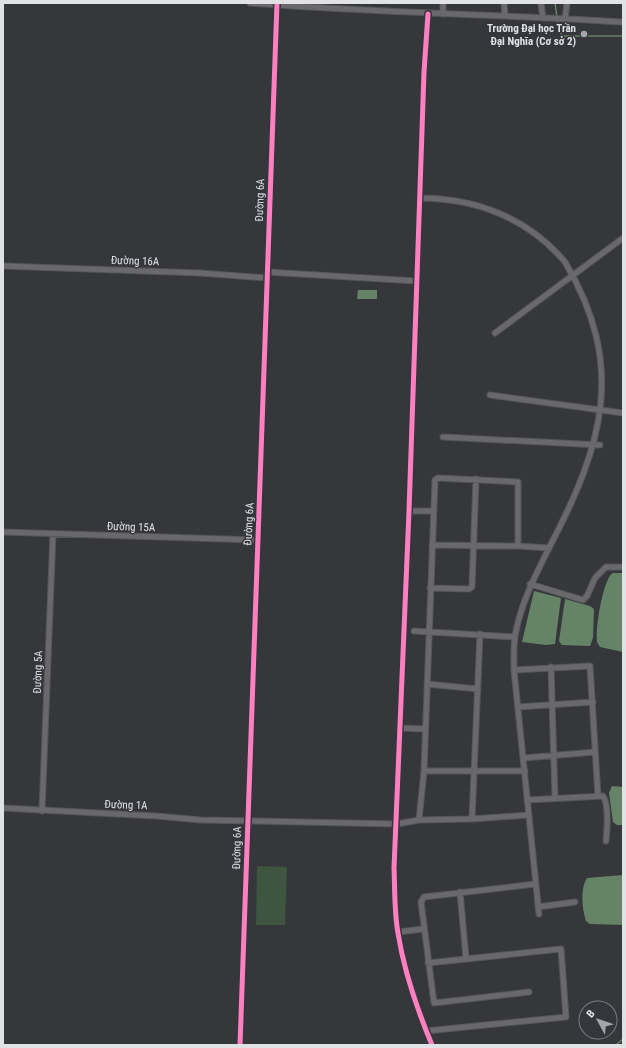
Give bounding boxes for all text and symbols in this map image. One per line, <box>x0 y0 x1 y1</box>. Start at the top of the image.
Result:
place label: Trường Đại học Trần Đại Nghĩa (Cơ sở 2) <box>487 22 576 48</box>
marker: Trường Đại học Trần Đại Nghĩa (Cơ sở 2) <box>579 29 589 39</box>
street label: Đường 6A <box>253 178 267 222</box>
street label: Đường 16A <box>111 254 160 268</box>
street label: Đường 6A <box>241 501 257 546</box>
street label: Đường 15A <box>107 520 156 534</box>
street label: Đường 5A <box>31 650 45 694</box>
street label: Đường 1A <box>104 798 148 812</box>
street label: Đường 6A <box>230 826 244 870</box>
north arrow <box>578 1000 618 1040</box>
text: B <box>584 1007 598 1020</box>

